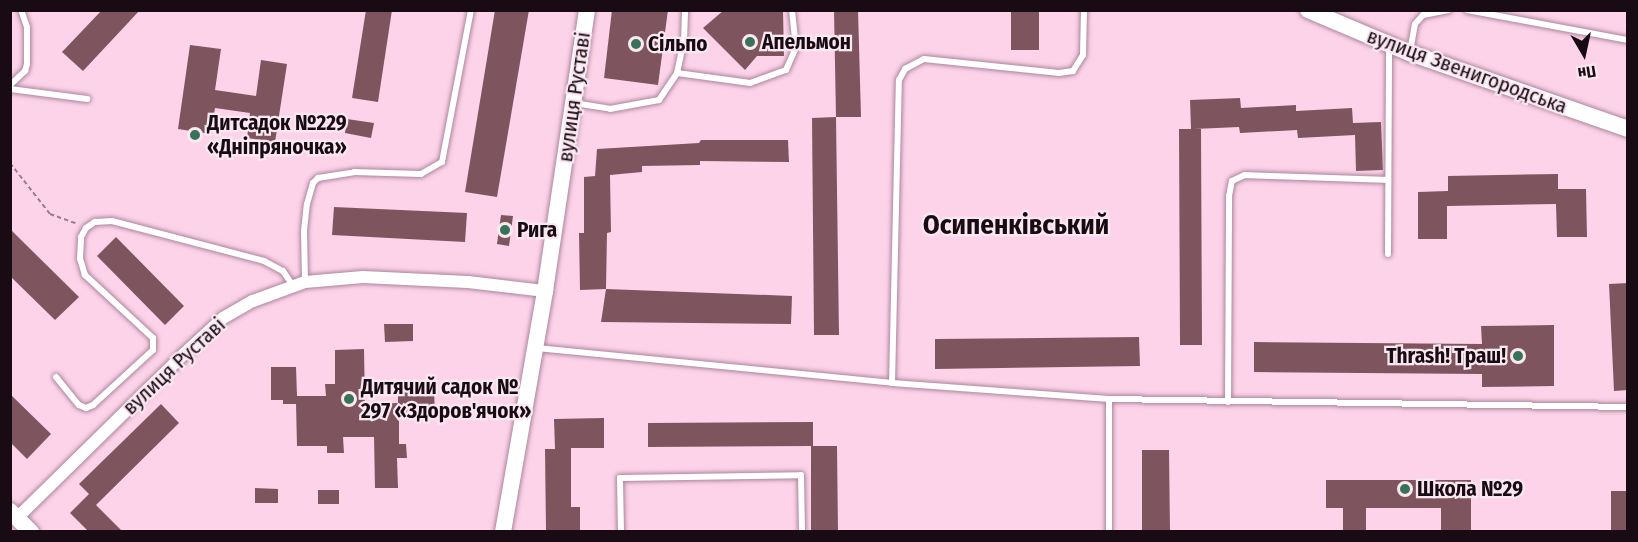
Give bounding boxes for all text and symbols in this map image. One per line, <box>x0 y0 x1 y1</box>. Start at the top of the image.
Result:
street label: вулиця Звенигородська <box>1364 23 1570 119</box>
north arrow <box>1554 24 1614 84</box>
place label: Апельмон <box>762 29 851 55</box>
street label: вулиця Руставі <box>552 30 596 164</box>
place label: Сільпо <box>648 31 708 57</box>
marker: Апельмон <box>743 35 757 49</box>
marker: Сільпо <box>629 37 643 51</box>
text: Пн <box>1576 61 1597 83</box>
place label: Дитсадок №229 «Дніпряночка» <box>207 110 347 160</box>
marker: Дитсадок №229 «Дніпряночка» <box>188 128 202 142</box>
district label: Осипенківський <box>923 210 1109 242</box>
place label: Рига <box>517 217 557 243</box>
marker: Рига <box>498 223 512 237</box>
street label: вулиця Руставі <box>117 312 231 420</box>
place label: Thrash! Траш! <box>1386 343 1506 369</box>
marker: Thrash! Траш! <box>1511 349 1525 363</box>
place label: Дитячий садок № 297 «Здоров'ячок» <box>361 374 531 424</box>
marker: Дитячий садок № 297 «Здоров'ячок» <box>342 392 356 406</box>
place label: Школа №29 <box>1417 476 1523 502</box>
marker: Школа №29 <box>1398 482 1412 496</box>

